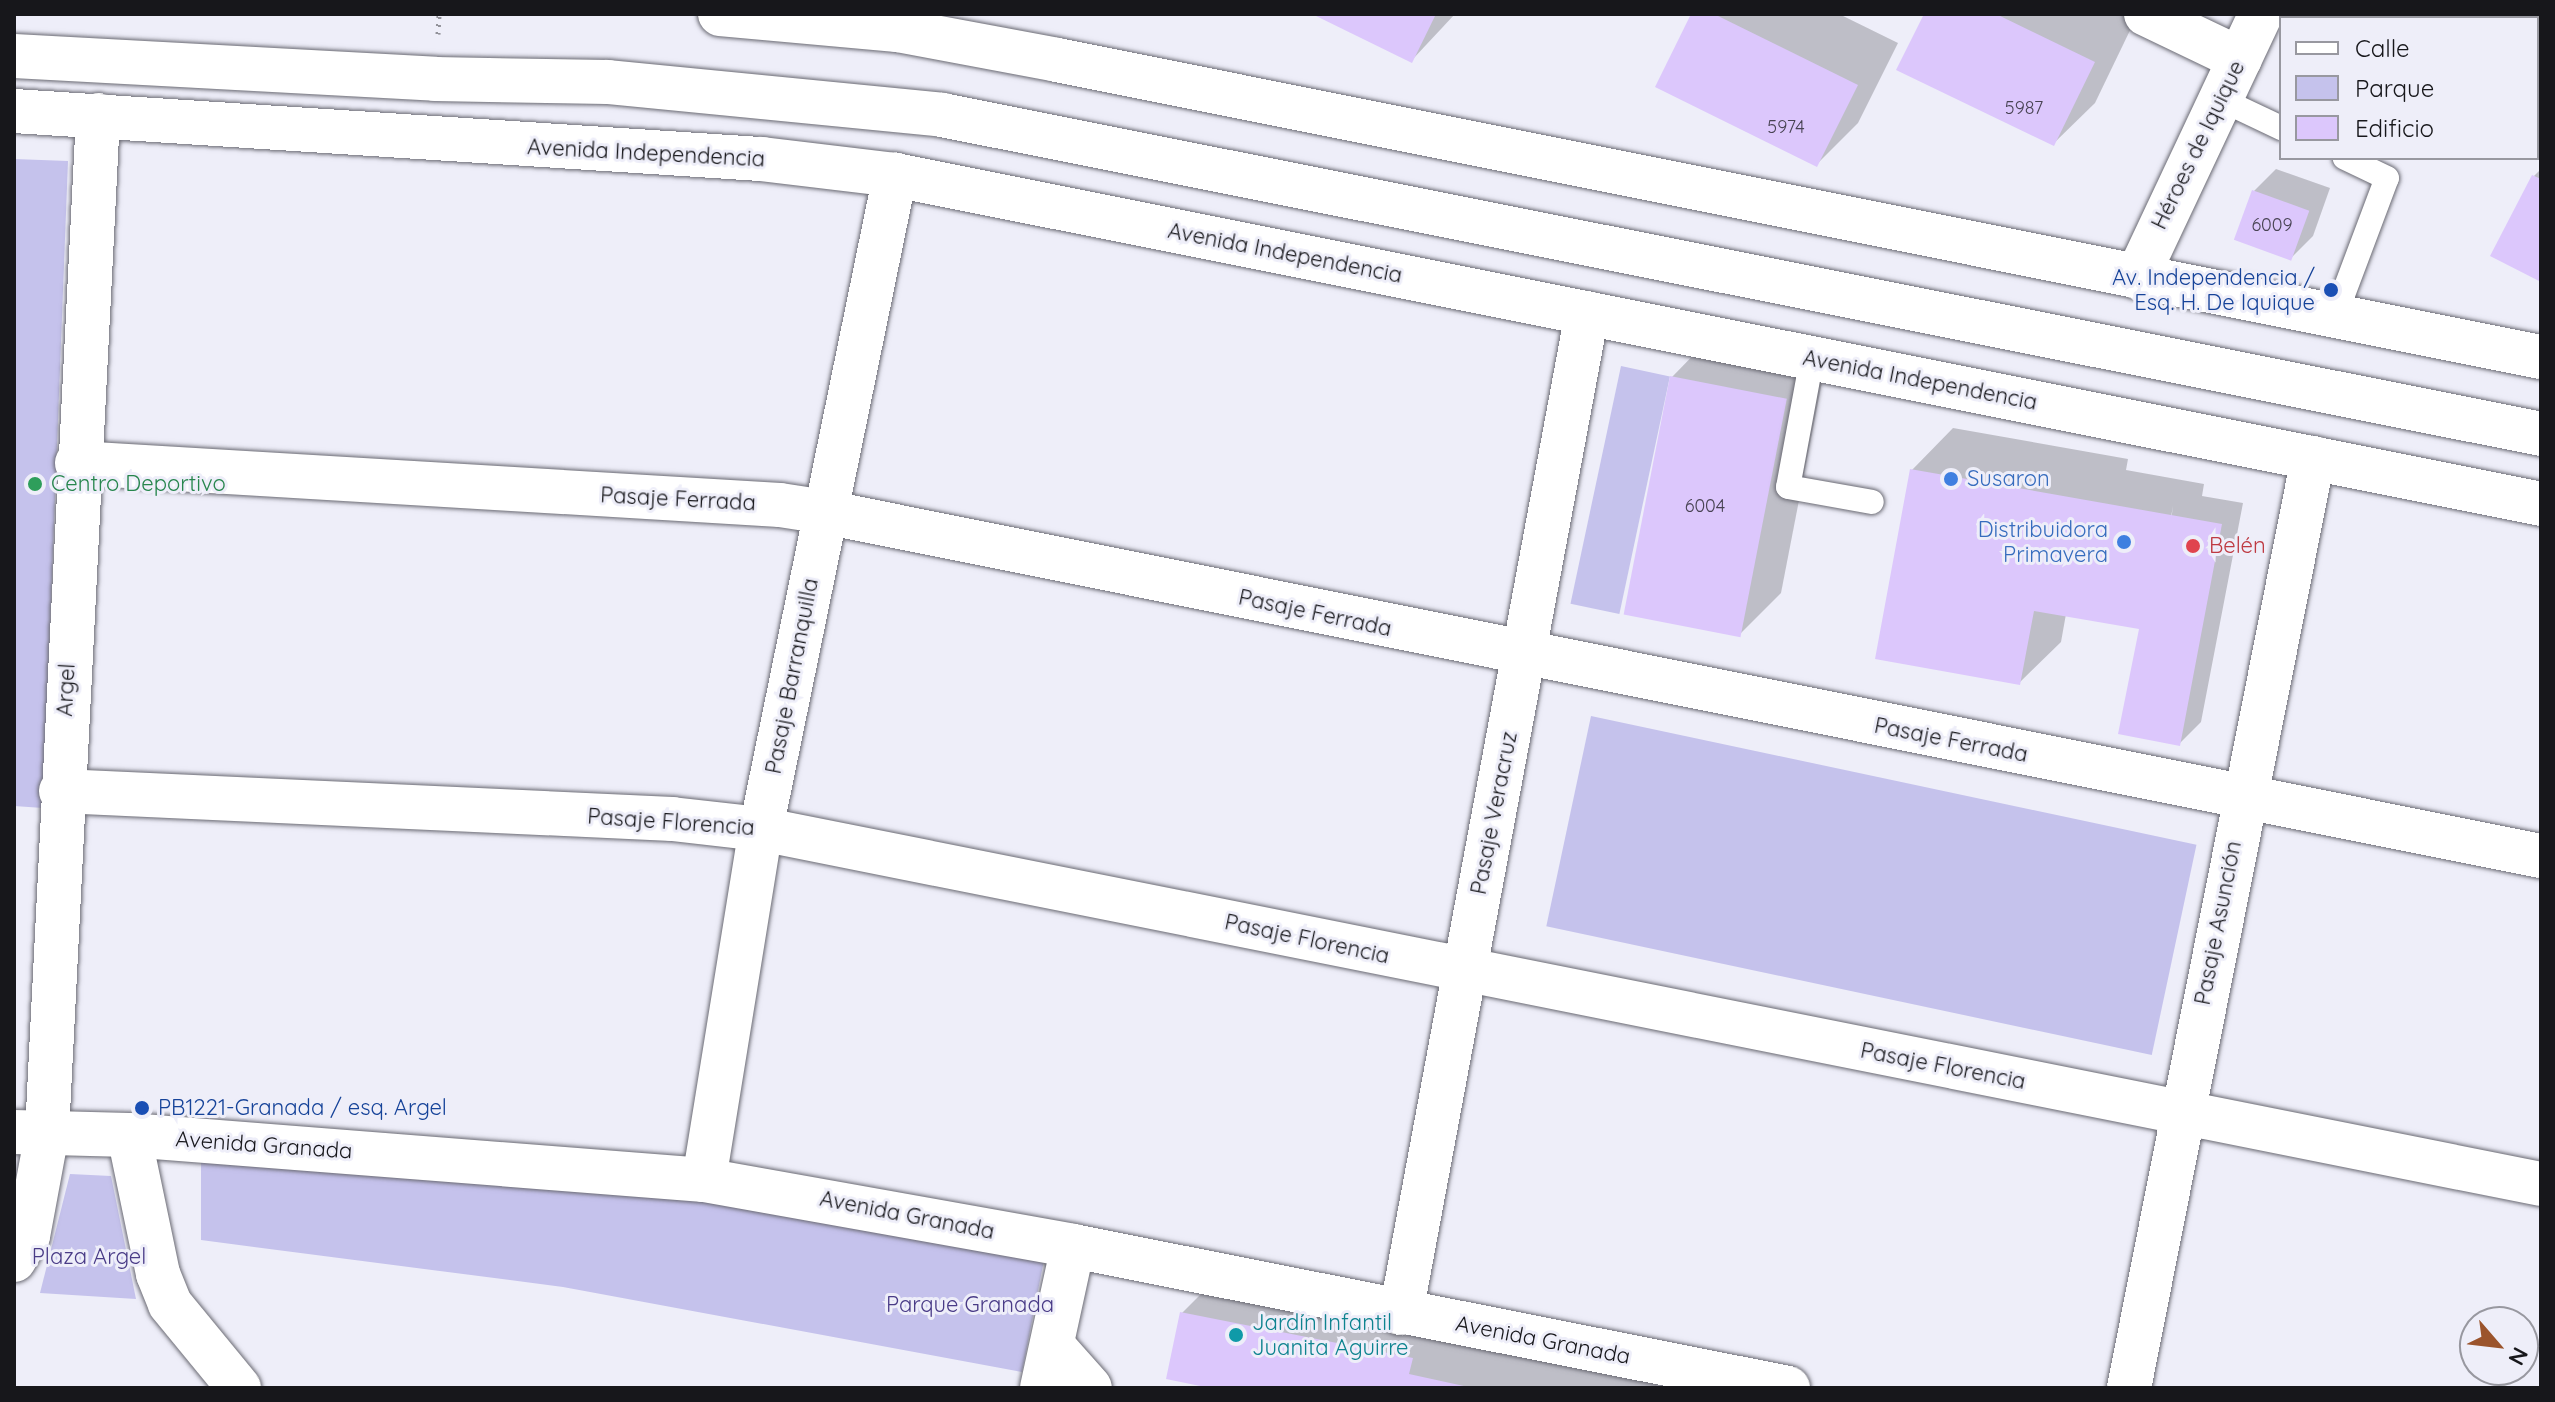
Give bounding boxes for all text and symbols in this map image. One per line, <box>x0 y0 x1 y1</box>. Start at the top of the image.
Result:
legend <box>2279 16 2539 160</box>
text: Calle <box>2355 33 2410 63</box>
street label: Héroes de Iquique <box>2146 56 2250 234</box>
text: Parque <box>2355 73 2434 103</box>
house number: 5987 <box>2005 97 2043 119</box>
text: Edificio <box>2355 113 2434 143</box>
house number: 5974 <box>1767 116 1805 138</box>
street label: Avenida Independencia <box>526 134 766 172</box>
house number: 6009 <box>2251 214 2293 236</box>
street label: Avenida Independencia <box>1166 217 1404 289</box>
place label: Av. Independencia / Esq. H. De Iquique <box>2112 264 2315 316</box>
marker: Av. Independencia / Esq. H. De Iquique <box>2322 281 2340 299</box>
street label: Avenida Independencia <box>1801 344 2039 416</box>
place label: Susaron <box>1967 466 2050 492</box>
marker: Susaron <box>1942 470 1960 488</box>
place label: Centro Deportivo <box>51 471 226 497</box>
marker: Centro Deportivo <box>26 475 44 493</box>
street label: Pasaje Ferrada <box>600 482 756 516</box>
house number: 6004 <box>1685 495 1725 517</box>
place label: Distribuidora Primavera <box>1978 516 2108 568</box>
marker: Distribuidora Primavera <box>2115 533 2133 551</box>
place label: Belén <box>2209 533 2266 559</box>
marker: Belén <box>2184 537 2202 555</box>
street label: Pasaje Barranquilla <box>760 576 824 776</box>
street label: Pasaje Ferrada <box>1236 584 1394 642</box>
street label: Argel <box>51 663 81 717</box>
street label: Pasaje Ferrada <box>1872 712 2030 768</box>
street label: Pasaje Veracruz <box>1465 729 1523 897</box>
street label: Pasaje Florencia <box>586 803 756 841</box>
street label: Pasaje Asunción <box>2189 839 2247 1007</box>
street label: Pasaje Florencia <box>1222 909 1392 969</box>
street label: Pasaje Florencia <box>1858 1037 2028 1095</box>
place label: PB1221-Granada / esq. Argel <box>158 1095 447 1121</box>
marker: PB1221-Granada / esq. Argel <box>133 1099 151 1117</box>
street label: Avenida Granada <box>175 1126 353 1164</box>
street label: Avenida Granada <box>818 1185 996 1245</box>
park label: Plaza Argel <box>32 1244 146 1270</box>
park label: Parque Granada <box>886 1292 1054 1318</box>
north arrow <box>2459 1306 2539 1386</box>
place label: Jardín Infantil Juanita Aguirre <box>1252 1309 1409 1360</box>
street label: Avenida Granada <box>1454 1310 1632 1370</box>
marker: Jardín Infantil Juanita Aguirre <box>1227 1326 1245 1344</box>
text: N <box>2502 1343 2535 1370</box>

